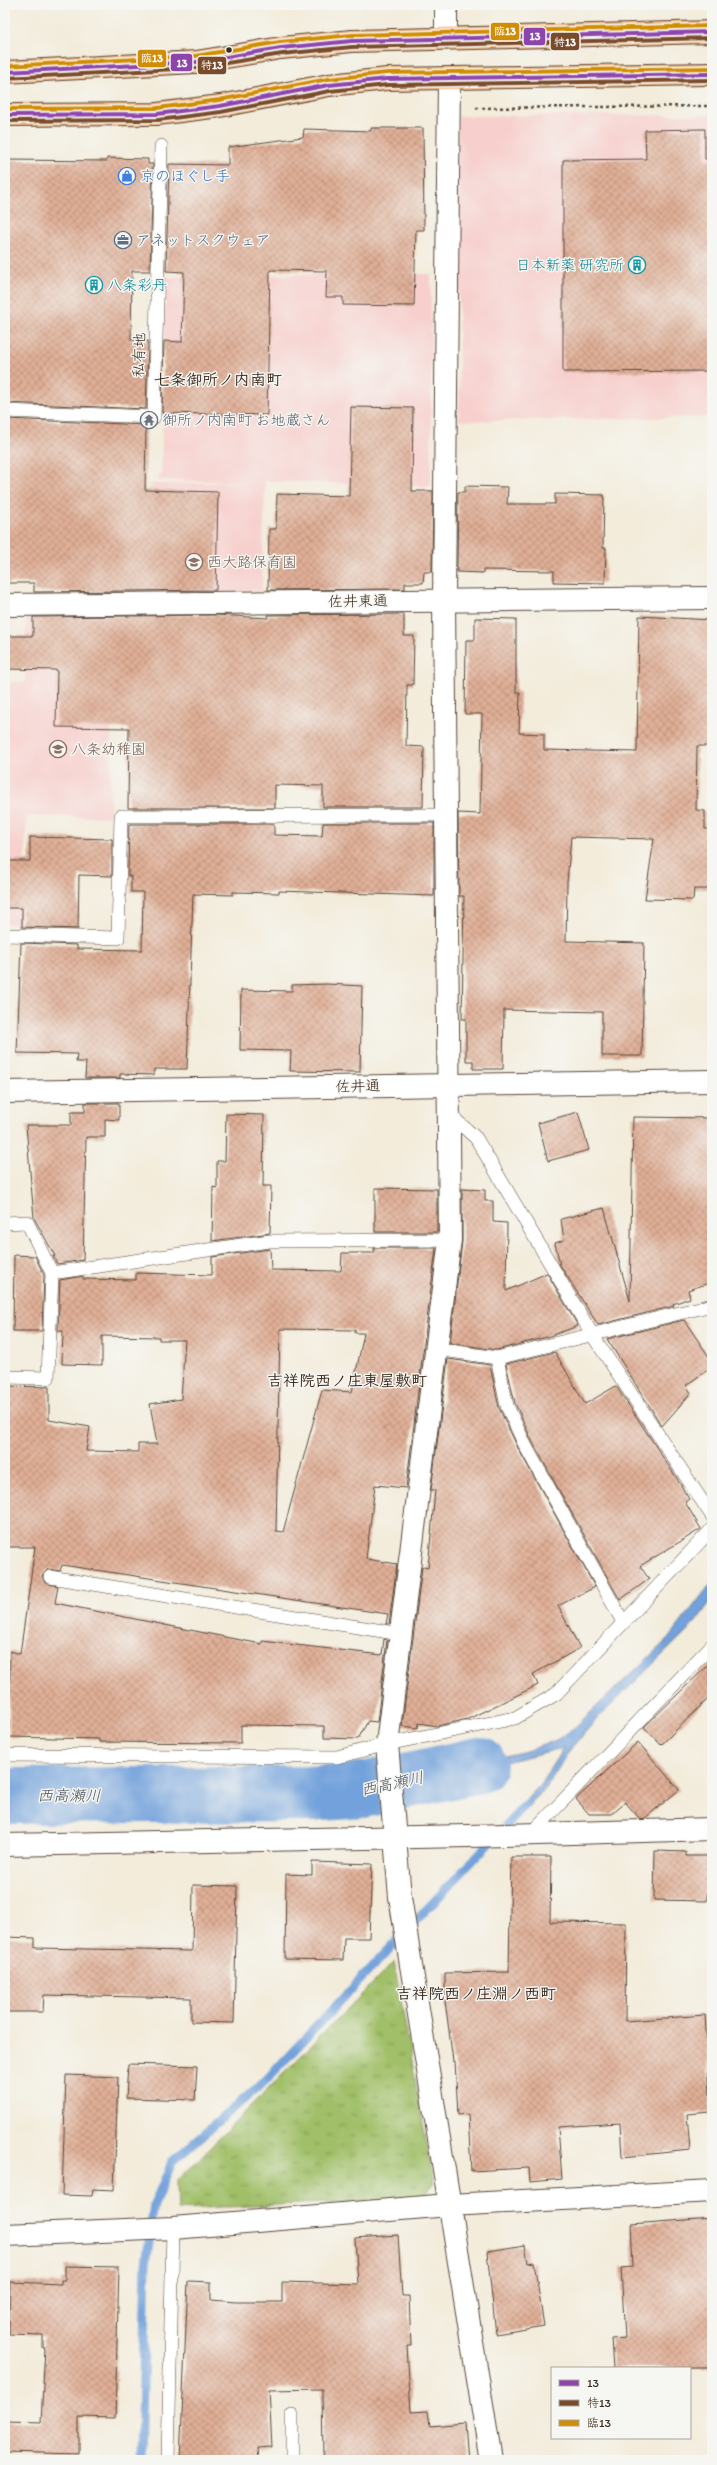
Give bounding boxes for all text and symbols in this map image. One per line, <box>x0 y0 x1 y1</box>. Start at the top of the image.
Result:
line badge: 臨13 <box>490 22 520 41</box>
text: 臨13 <box>494 25 516 38</box>
line badge: 13 <box>523 27 546 46</box>
text: 13 <box>529 30 541 43</box>
line badge: 特13 <box>550 32 580 51</box>
text: 特13 <box>554 36 576 49</box>
unlabelled marker <box>224 45 234 55</box>
line badge: 臨13 <box>137 49 167 68</box>
text: 臨13 <box>141 52 163 65</box>
line badge: 13 <box>170 53 193 72</box>
line badge: 特13 <box>197 56 227 75</box>
text: 13 <box>176 57 188 70</box>
text: 特13 <box>201 59 223 72</box>
shop icon: 京のほぐし手 <box>117 166 137 186</box>
place label: 京のほぐし手 <box>140 167 230 185</box>
office icon: アネットスクウェア <box>113 230 133 250</box>
place label: アネットスクウェア <box>136 231 270 249</box>
building icon: 日本新薬 研究所 <box>627 255 647 275</box>
place label: 日本新薬 研究所 <box>516 256 624 274</box>
building icon: 八条彩丹 <box>84 275 104 295</box>
place label: 八条彩丹 <box>107 276 167 294</box>
street label: 私有地 <box>129 332 149 378</box>
district label: 七条御所ノ内南町 <box>154 370 282 389</box>
temple icon: 御所ノ内南町 お地蔵さん <box>139 410 159 430</box>
place label: 御所ノ内南町 お地蔵さん <box>162 411 330 429</box>
school or university icon: 西大路保育園 <box>184 552 204 572</box>
place label: 西大路保育園 <box>207 553 297 571</box>
street label: 佐井東通 <box>328 591 388 611</box>
school or university icon: 八条幼稚園 <box>48 739 68 759</box>
place label: 八条幼稚園 <box>71 740 146 758</box>
street label: 佐井通 <box>335 1077 381 1095</box>
district label: 吉祥院西ノ庄東屋敷町 <box>267 1371 427 1390</box>
water label: 西高瀬川 <box>359 1768 425 1799</box>
water label: 西高瀬川 <box>37 1786 101 1805</box>
district label: 吉祥院西ノ庄淵ノ西町 <box>396 1984 556 2003</box>
legend <box>551 2367 691 2439</box>
text: 13 <box>587 2376 600 2390</box>
text: 特13 <box>587 2396 612 2410</box>
text: 臨13 <box>587 2416 612 2430</box>

